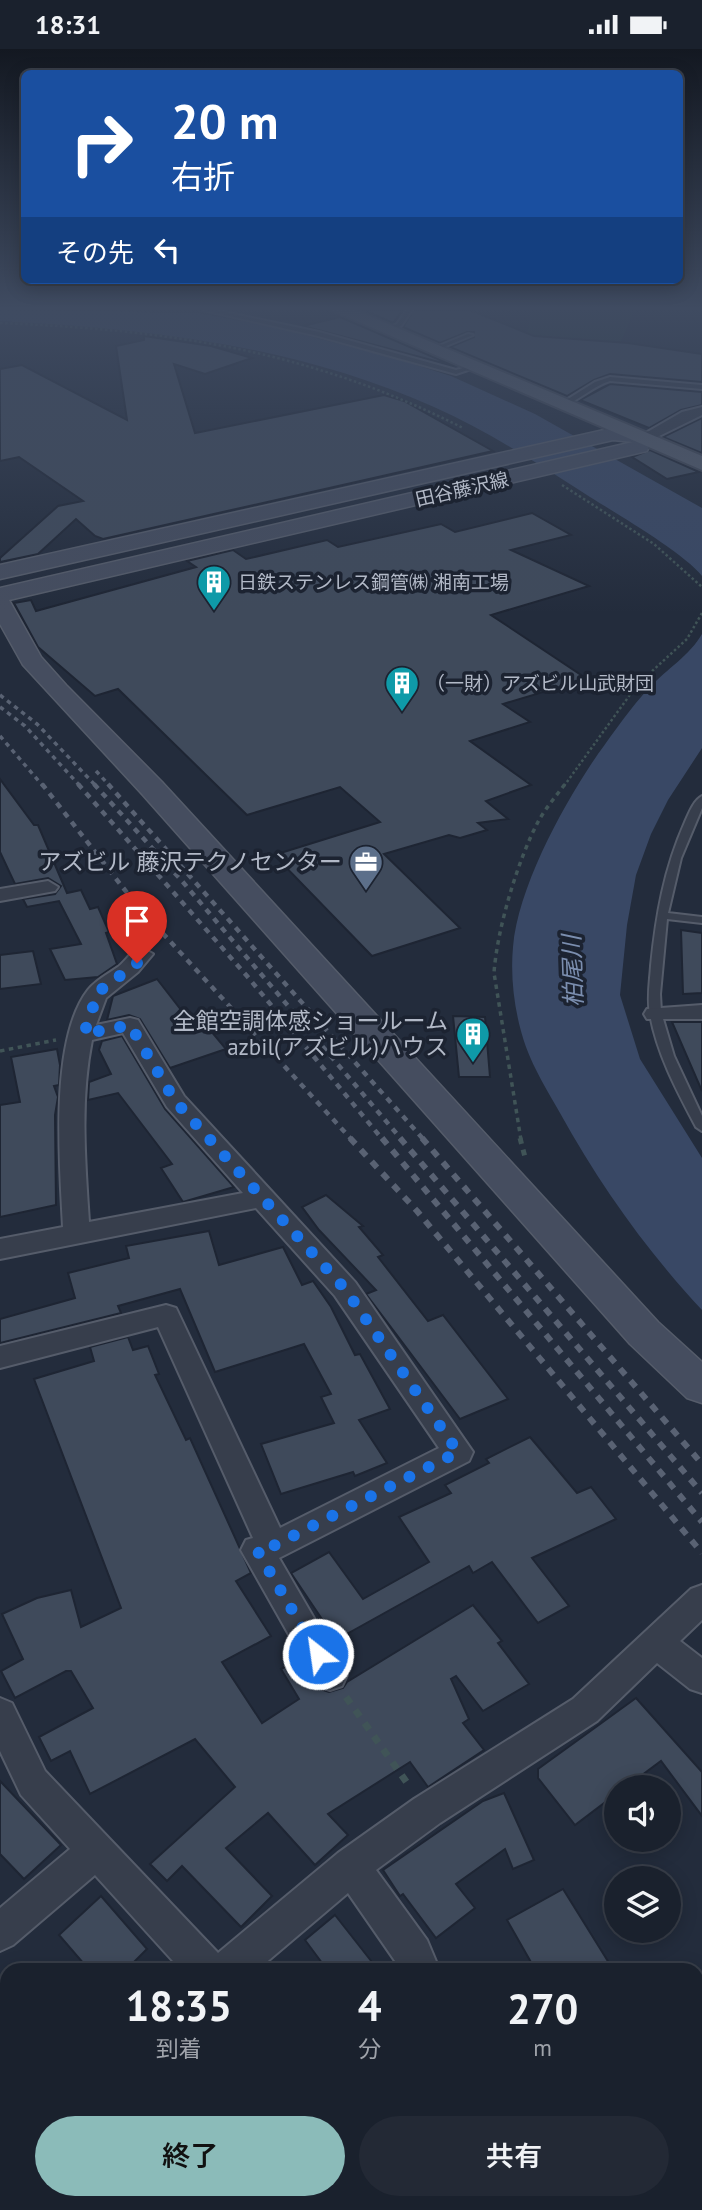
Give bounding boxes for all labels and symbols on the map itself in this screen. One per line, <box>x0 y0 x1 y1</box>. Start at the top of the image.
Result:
street label: 田谷藤沢線 <box>413 467 511 511</box>
building icon: 日鉄ステンレス鋼管㈱ 湘南工場 <box>195 563 233 612</box>
place label: 日鉄ステンレス鋼管㈱ 湘南工場 <box>238 570 509 594</box>
building icon: （一財）アズビル山武財団 <box>383 664 421 713</box>
place label: （一財）アズビル山武財団 <box>426 671 654 695</box>
office icon: アズビル 藤沢テクノセンター <box>347 843 385 892</box>
place label: アズビル 藤沢テクノセンター <box>38 847 342 876</box>
pin <box>107 891 167 963</box>
water label: 柏尾川 <box>556 932 589 1008</box>
place label: 全館空調体感ショールーム azbil(アズビル)ハウス <box>173 1006 448 1061</box>
building icon: 全館空調体感ショールーム azbil(アズビル)ハウス <box>454 1015 492 1064</box>
position arrow <box>281 1617 355 1691</box>

